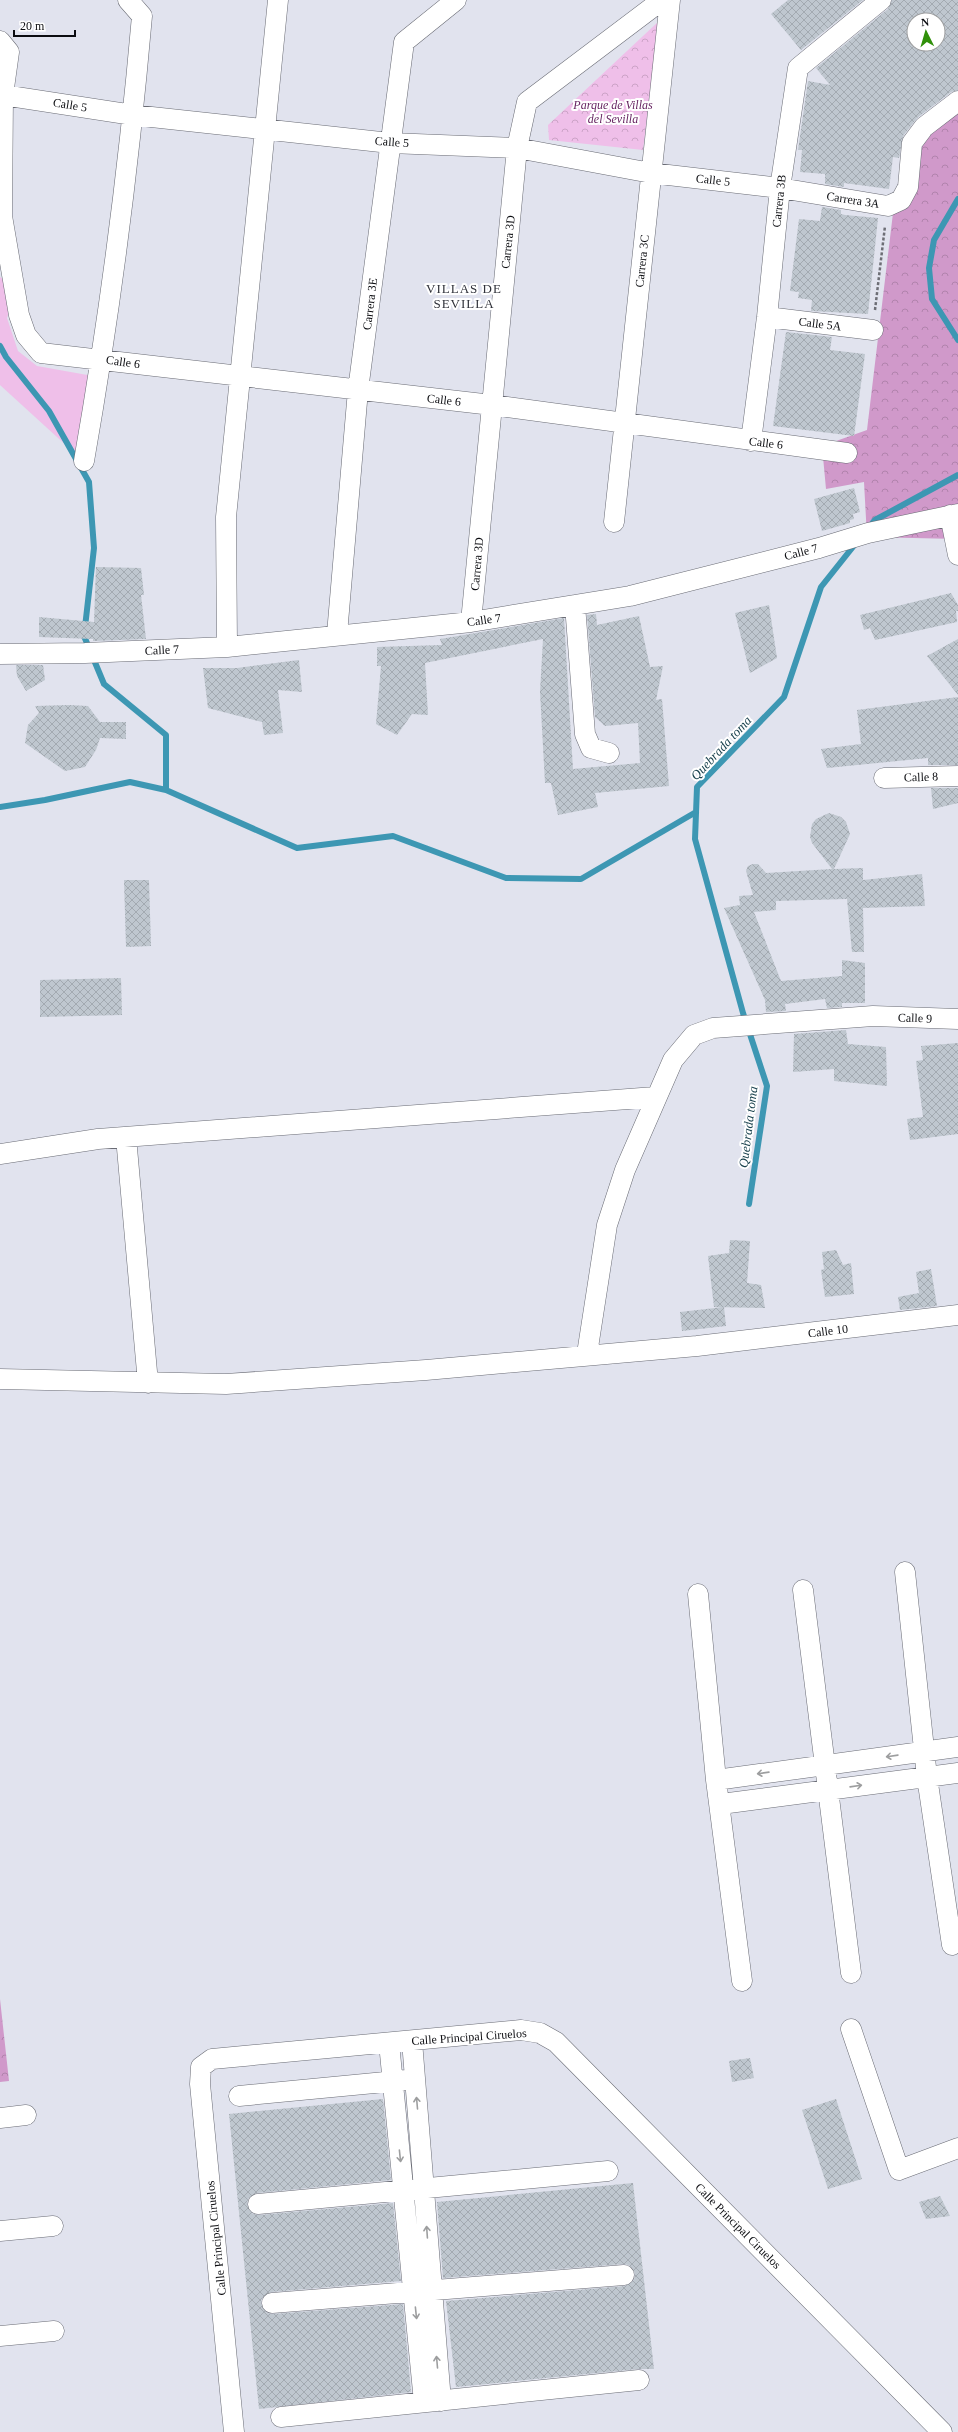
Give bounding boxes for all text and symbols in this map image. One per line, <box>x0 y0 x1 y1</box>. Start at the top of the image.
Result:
scale bar <box>14 12 75 38</box>
north arrow <box>906 12 946 52</box>
text: N <box>921 16 930 28</box>
text: 20 m <box>20 19 45 33</box>
street label: Calle 5 <box>52 95 88 115</box>
park label: Parque de Villas del Sevilla <box>572 98 653 126</box>
street label: Calle 5 <box>374 134 410 150</box>
street label: Calle 5 <box>695 171 731 189</box>
street label: Carrera 3B <box>769 174 789 228</box>
street label: Carrera 3A <box>825 189 881 211</box>
street label: Carrera 3D <box>498 214 518 269</box>
street label: Carrera 3C <box>632 234 652 288</box>
street label: Carrera 3E <box>360 277 380 331</box>
district label: VILLAS DE SEVILLA <box>426 281 502 311</box>
street label: Calle 5A <box>798 314 843 334</box>
street label: Calle 6 <box>105 353 141 371</box>
street label: Calle 6 <box>426 391 462 409</box>
street label: Calle 6 <box>748 434 784 452</box>
street label: Carrera 3D <box>468 536 486 591</box>
street label: Calle 7 <box>783 541 819 563</box>
street label: Calle 7 <box>466 611 502 629</box>
street label: Calle 7 <box>144 642 180 658</box>
water label: Quebrada toma <box>688 713 755 783</box>
street label: Calle 8 <box>904 769 938 785</box>
street label: Calle 9 <box>898 1010 932 1026</box>
water label: Quebrada toma <box>736 1085 760 1169</box>
street label: Calle 10 <box>807 1322 849 1340</box>
one-way arrow <box>886 1752 899 1760</box>
one-way arrow <box>757 1769 770 1777</box>
one-way arrow <box>849 1782 862 1790</box>
street label: Calle Principal Ciruelos <box>411 2026 527 2048</box>
one-way arrow <box>413 2097 420 2110</box>
one-way arrow <box>397 2149 404 2162</box>
street label: Calle Principal Ciruelos <box>203 2180 229 2296</box>
street label: Calle Principal Ciruelos <box>692 2180 784 2272</box>
one-way arrow <box>424 2226 431 2239</box>
one-way arrow <box>412 2306 419 2319</box>
one-way arrow <box>434 2356 441 2369</box>

